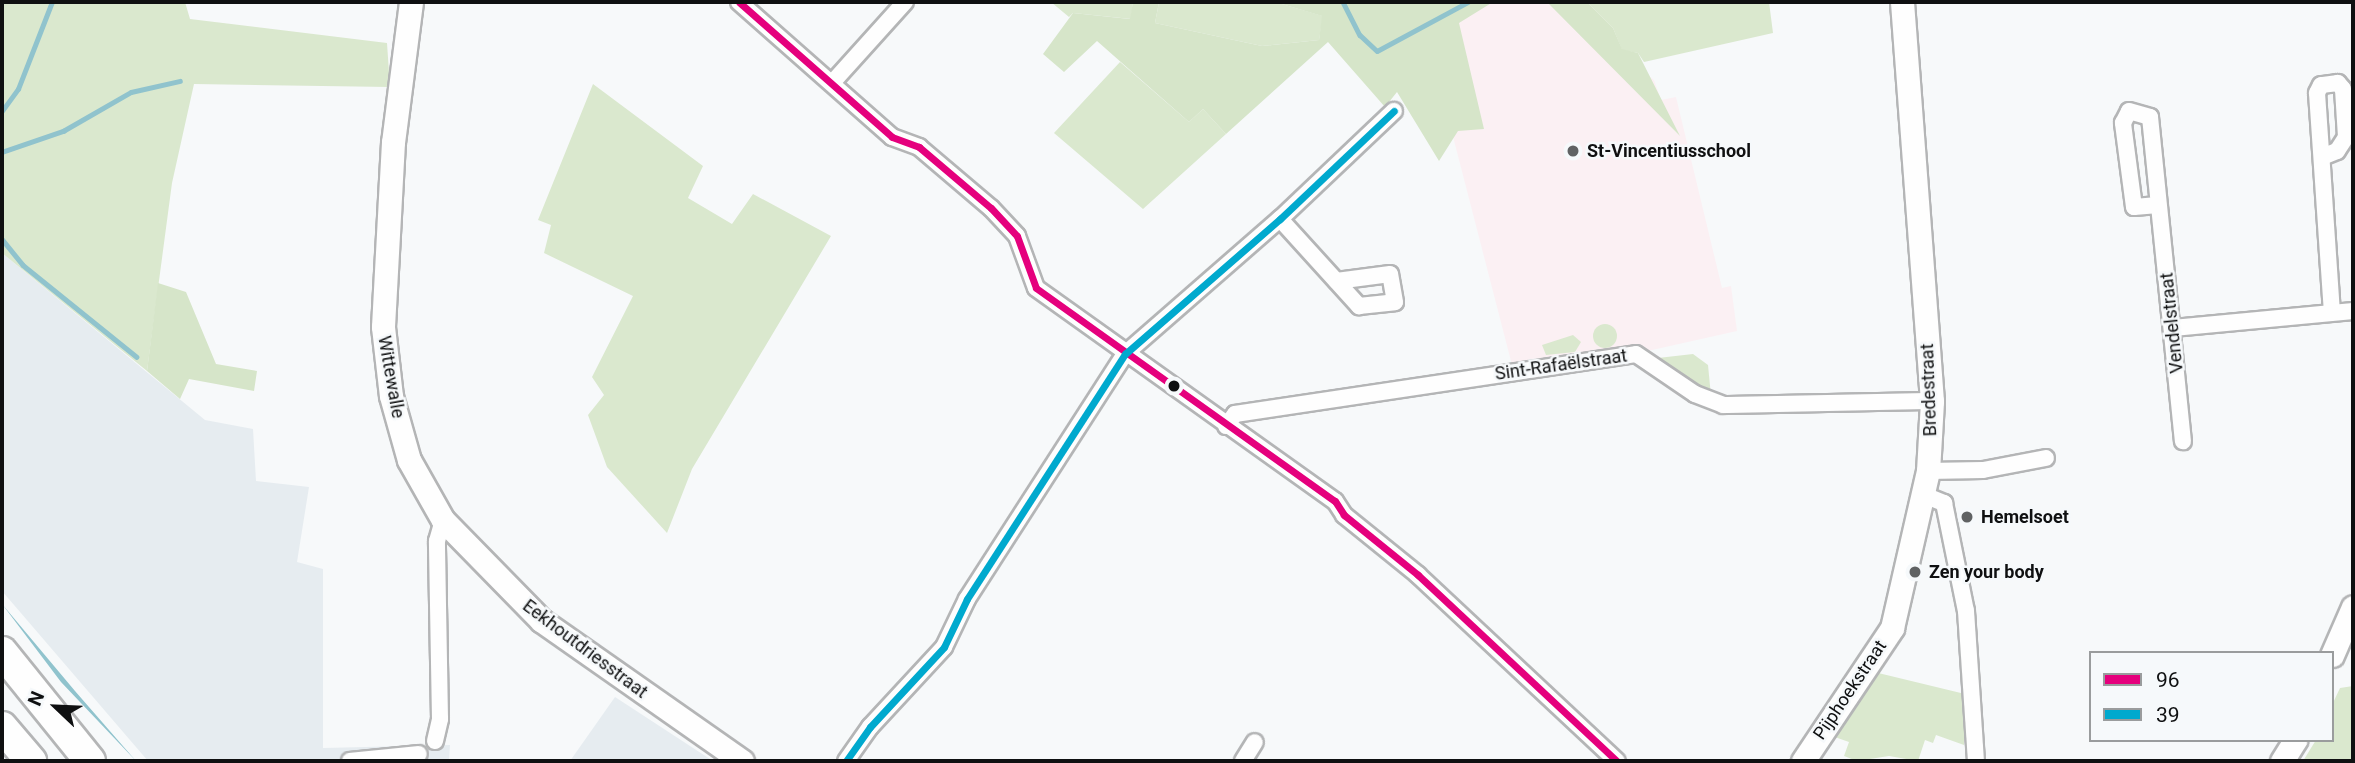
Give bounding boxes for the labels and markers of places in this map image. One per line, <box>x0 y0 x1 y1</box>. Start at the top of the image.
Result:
place label: St-Vincentiusschool <box>1587 140 1751 162</box>
marker: St-Vincentiusschool <box>1565 143 1581 159</box>
unlabelled marker <box>1167 379 1181 393</box>
place label: Hemelsoet <box>1981 506 2069 528</box>
marker: Hemelsoet <box>1959 509 1975 525</box>
place label: Zen your body <box>1929 561 2044 583</box>
marker: Zen your body <box>1907 564 1923 580</box>

